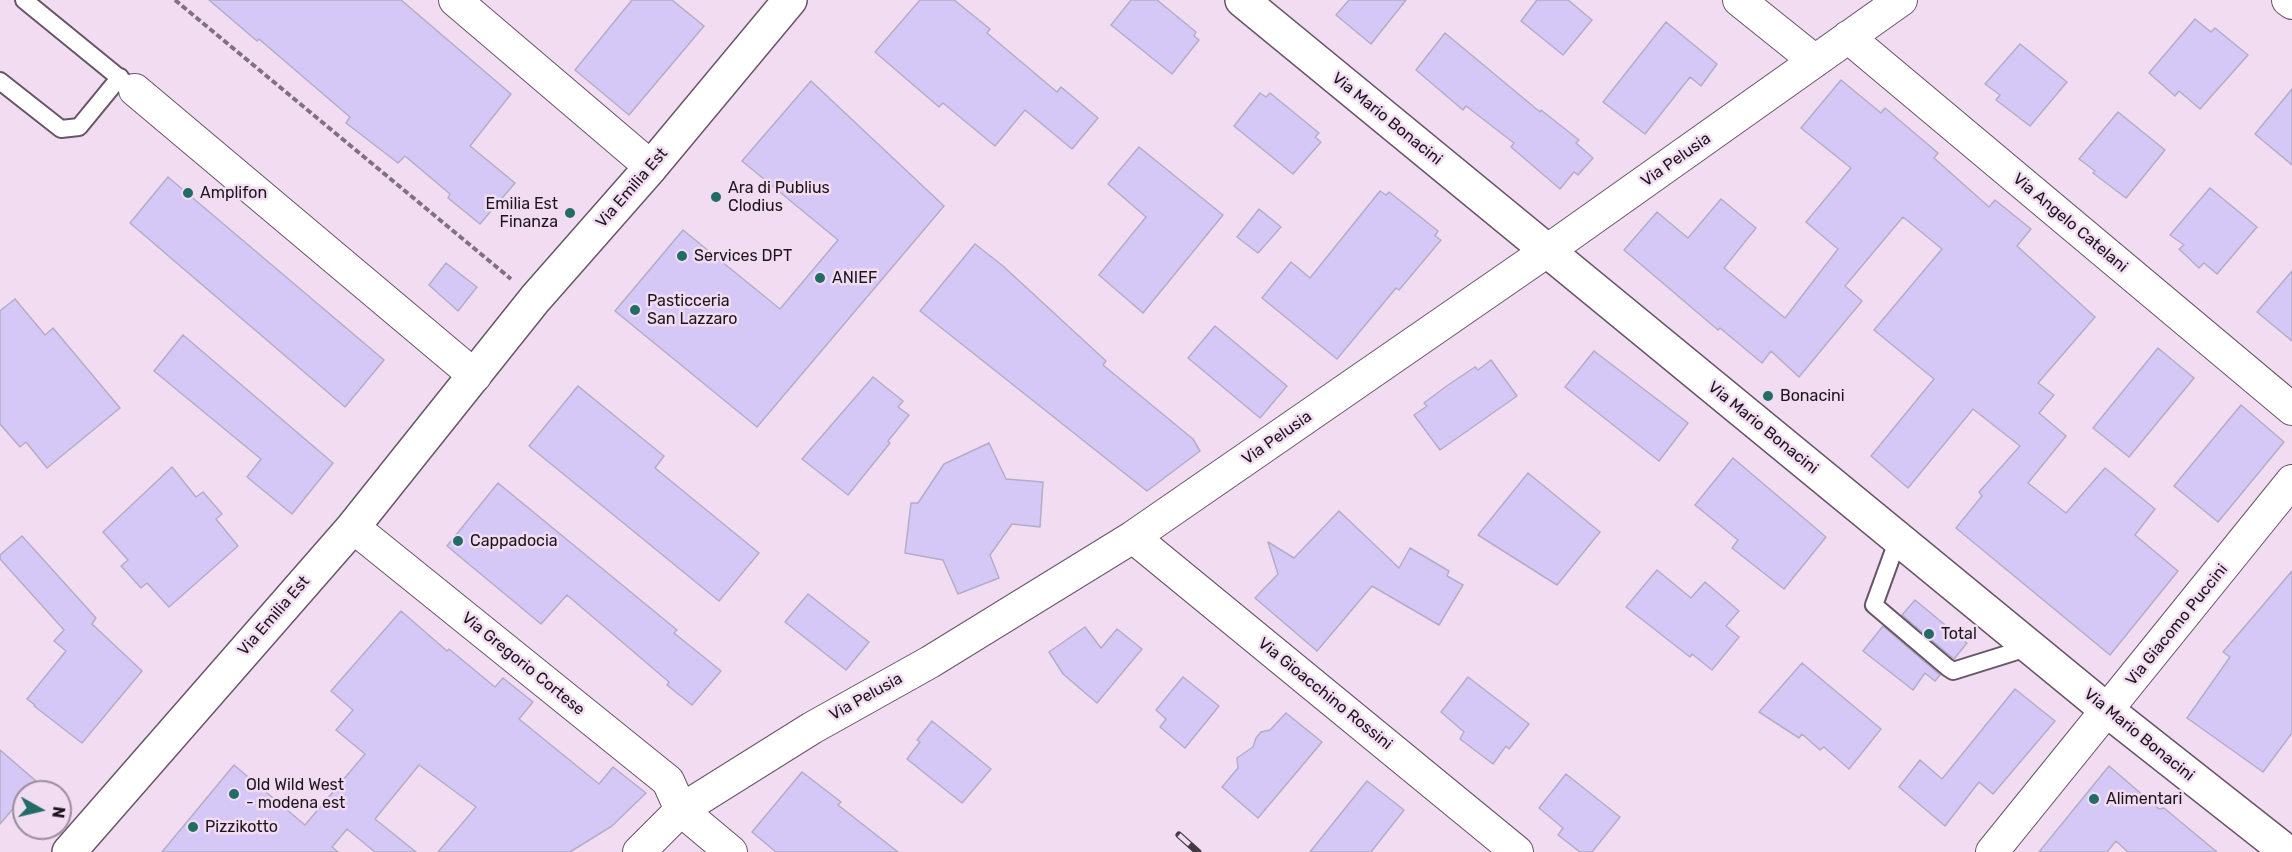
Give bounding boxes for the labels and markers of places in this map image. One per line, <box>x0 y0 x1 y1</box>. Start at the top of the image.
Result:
place label: Ara di Publius Clodius <box>728 178 830 216</box>
place label: Amplifon <box>200 183 267 203</box>
marker: Amplifon <box>181 186 195 200</box>
marker: Ara di Publius Clodius <box>709 190 723 204</box>
place label: Emilia Est Finanza <box>486 194 558 232</box>
marker: Emilia Est Finanza <box>563 206 577 220</box>
place label: Services DPT <box>694 246 792 266</box>
marker: Services DPT <box>675 249 689 263</box>
place label: ANIEF <box>832 268 877 288</box>
marker: ANIEF <box>813 271 827 285</box>
place label: Pasticceria San Lazzaro <box>647 291 737 329</box>
marker: Pasticceria San Lazzaro <box>628 303 642 317</box>
place label: Bonacini <box>1780 386 1845 406</box>
marker: Bonacini <box>1761 389 1775 403</box>
place label: Cappadocia <box>470 531 558 551</box>
marker: Cappadocia <box>451 534 465 548</box>
place label: Total <box>1941 624 1977 644</box>
marker: Total <box>1922 627 1936 641</box>
place label: Old Wild West - modena est <box>246 775 345 813</box>
marker: Old Wild West - modena est <box>227 787 241 801</box>
place label: Alimentari <box>2106 789 2182 809</box>
marker: Alimentari <box>2087 792 2101 806</box>
place label: Pizzikotto <box>205 817 278 837</box>
marker: Pizzikotto <box>186 820 200 834</box>

